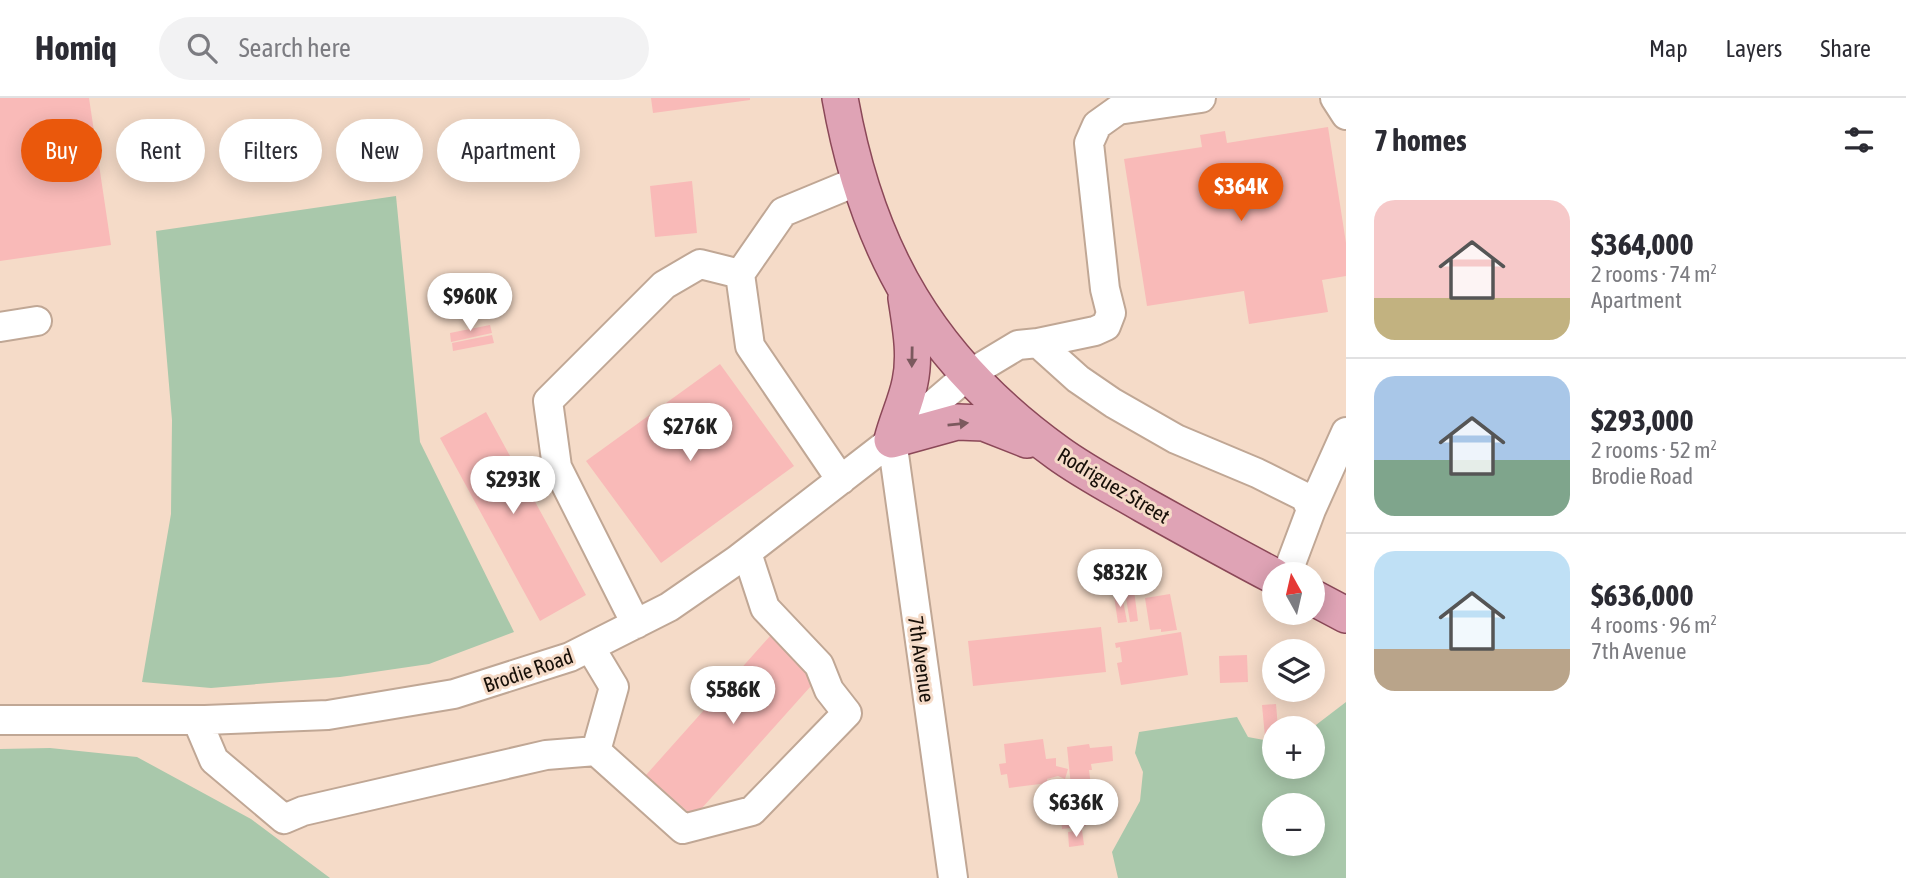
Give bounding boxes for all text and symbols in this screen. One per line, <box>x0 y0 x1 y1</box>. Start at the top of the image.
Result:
search box <box>159 17 649 80</box>
text: Homiq <box>35 29 117 67</box>
icon: search <box>183 29 221 67</box>
text: Search here <box>239 33 351 63</box>
text: Map <box>1649 35 1688 62</box>
text: Layers <box>1726 35 1782 62</box>
text: Share <box>1820 35 1871 62</box>
chip: Buy <box>21 119 102 182</box>
chip: Rent <box>116 119 205 182</box>
chip: Filters <box>219 119 322 182</box>
chip: New <box>336 119 423 182</box>
chip: Apartment <box>437 119 580 182</box>
icon: filters <box>1840 121 1878 159</box>
text: 7 homes <box>1374 123 1467 157</box>
pin: $364K <box>1192 164 1290 223</box>
text: $364K <box>1214 173 1268 199</box>
text: $364,000 <box>1591 227 1694 261</box>
icon: home <box>1430 228 1514 312</box>
text: 2 rooms · 74 m² <box>1591 261 1717 287</box>
pin: $960K <box>421 274 519 333</box>
text: $960K <box>443 283 497 309</box>
text: Apartment <box>1591 287 1682 313</box>
one-way arrow <box>906 347 917 369</box>
text: $293,000 <box>1591 403 1694 437</box>
pin: $276K <box>641 404 739 463</box>
icon: home <box>1430 404 1514 488</box>
text: $276K <box>663 413 717 439</box>
one-way arrow <box>947 418 969 429</box>
text: 2 rooms · 52 m² <box>1591 437 1717 463</box>
street label: Rodriguez Street <box>1054 442 1174 528</box>
pin: $293K <box>464 456 562 516</box>
text: Brodie Road <box>1591 463 1693 489</box>
text: $293K <box>486 466 540 492</box>
pin: $832K <box>1071 550 1169 609</box>
text: $832K <box>1093 559 1147 585</box>
north arrow <box>1262 562 1325 625</box>
map controls <box>1262 562 1325 856</box>
text: $636,000 <box>1591 578 1694 612</box>
icon: home <box>1430 579 1514 663</box>
text: 4 rooms · 96 m² <box>1591 612 1717 638</box>
street label: 7th Avenue <box>904 614 940 704</box>
text: 7th Avenue <box>1591 638 1686 664</box>
button: layers <box>1262 639 1325 702</box>
street label: Brodie Road <box>480 643 576 697</box>
pin: $586K <box>684 666 782 726</box>
text: $586K <box>706 676 760 702</box>
button: + <box>1262 716 1325 779</box>
pin: $636K <box>1027 780 1125 839</box>
text: $636K <box>1049 789 1103 815</box>
button: − <box>1262 793 1325 856</box>

